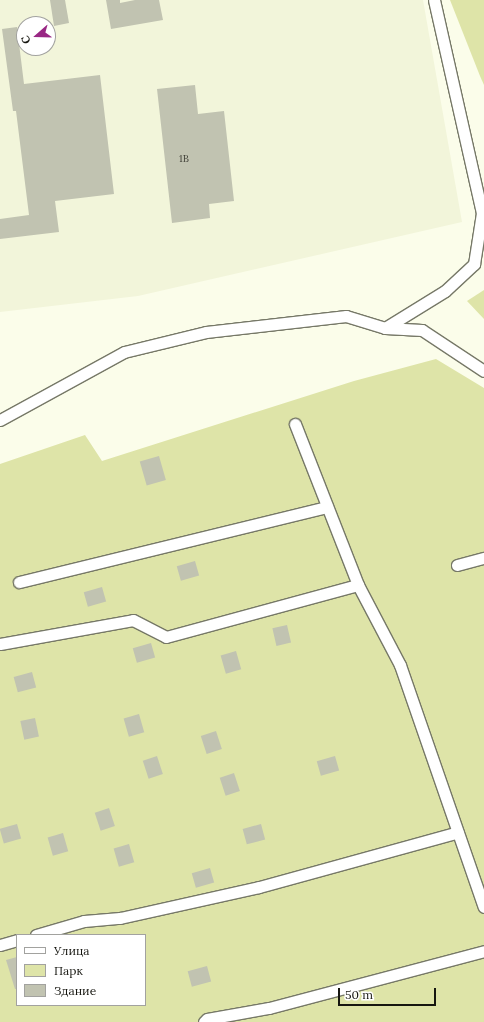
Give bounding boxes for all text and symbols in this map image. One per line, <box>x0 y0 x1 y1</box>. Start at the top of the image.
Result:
north arrow <box>16 16 56 56</box>
text: С <box>18 34 34 46</box>
house number: 1В <box>179 153 189 165</box>
legend <box>16 934 146 1006</box>
text: Улица <box>54 943 90 958</box>
text: Парк <box>54 963 83 978</box>
scale bar <box>340 980 438 1006</box>
text: Здание <box>54 983 96 998</box>
text: 50 m <box>345 987 373 1002</box>

